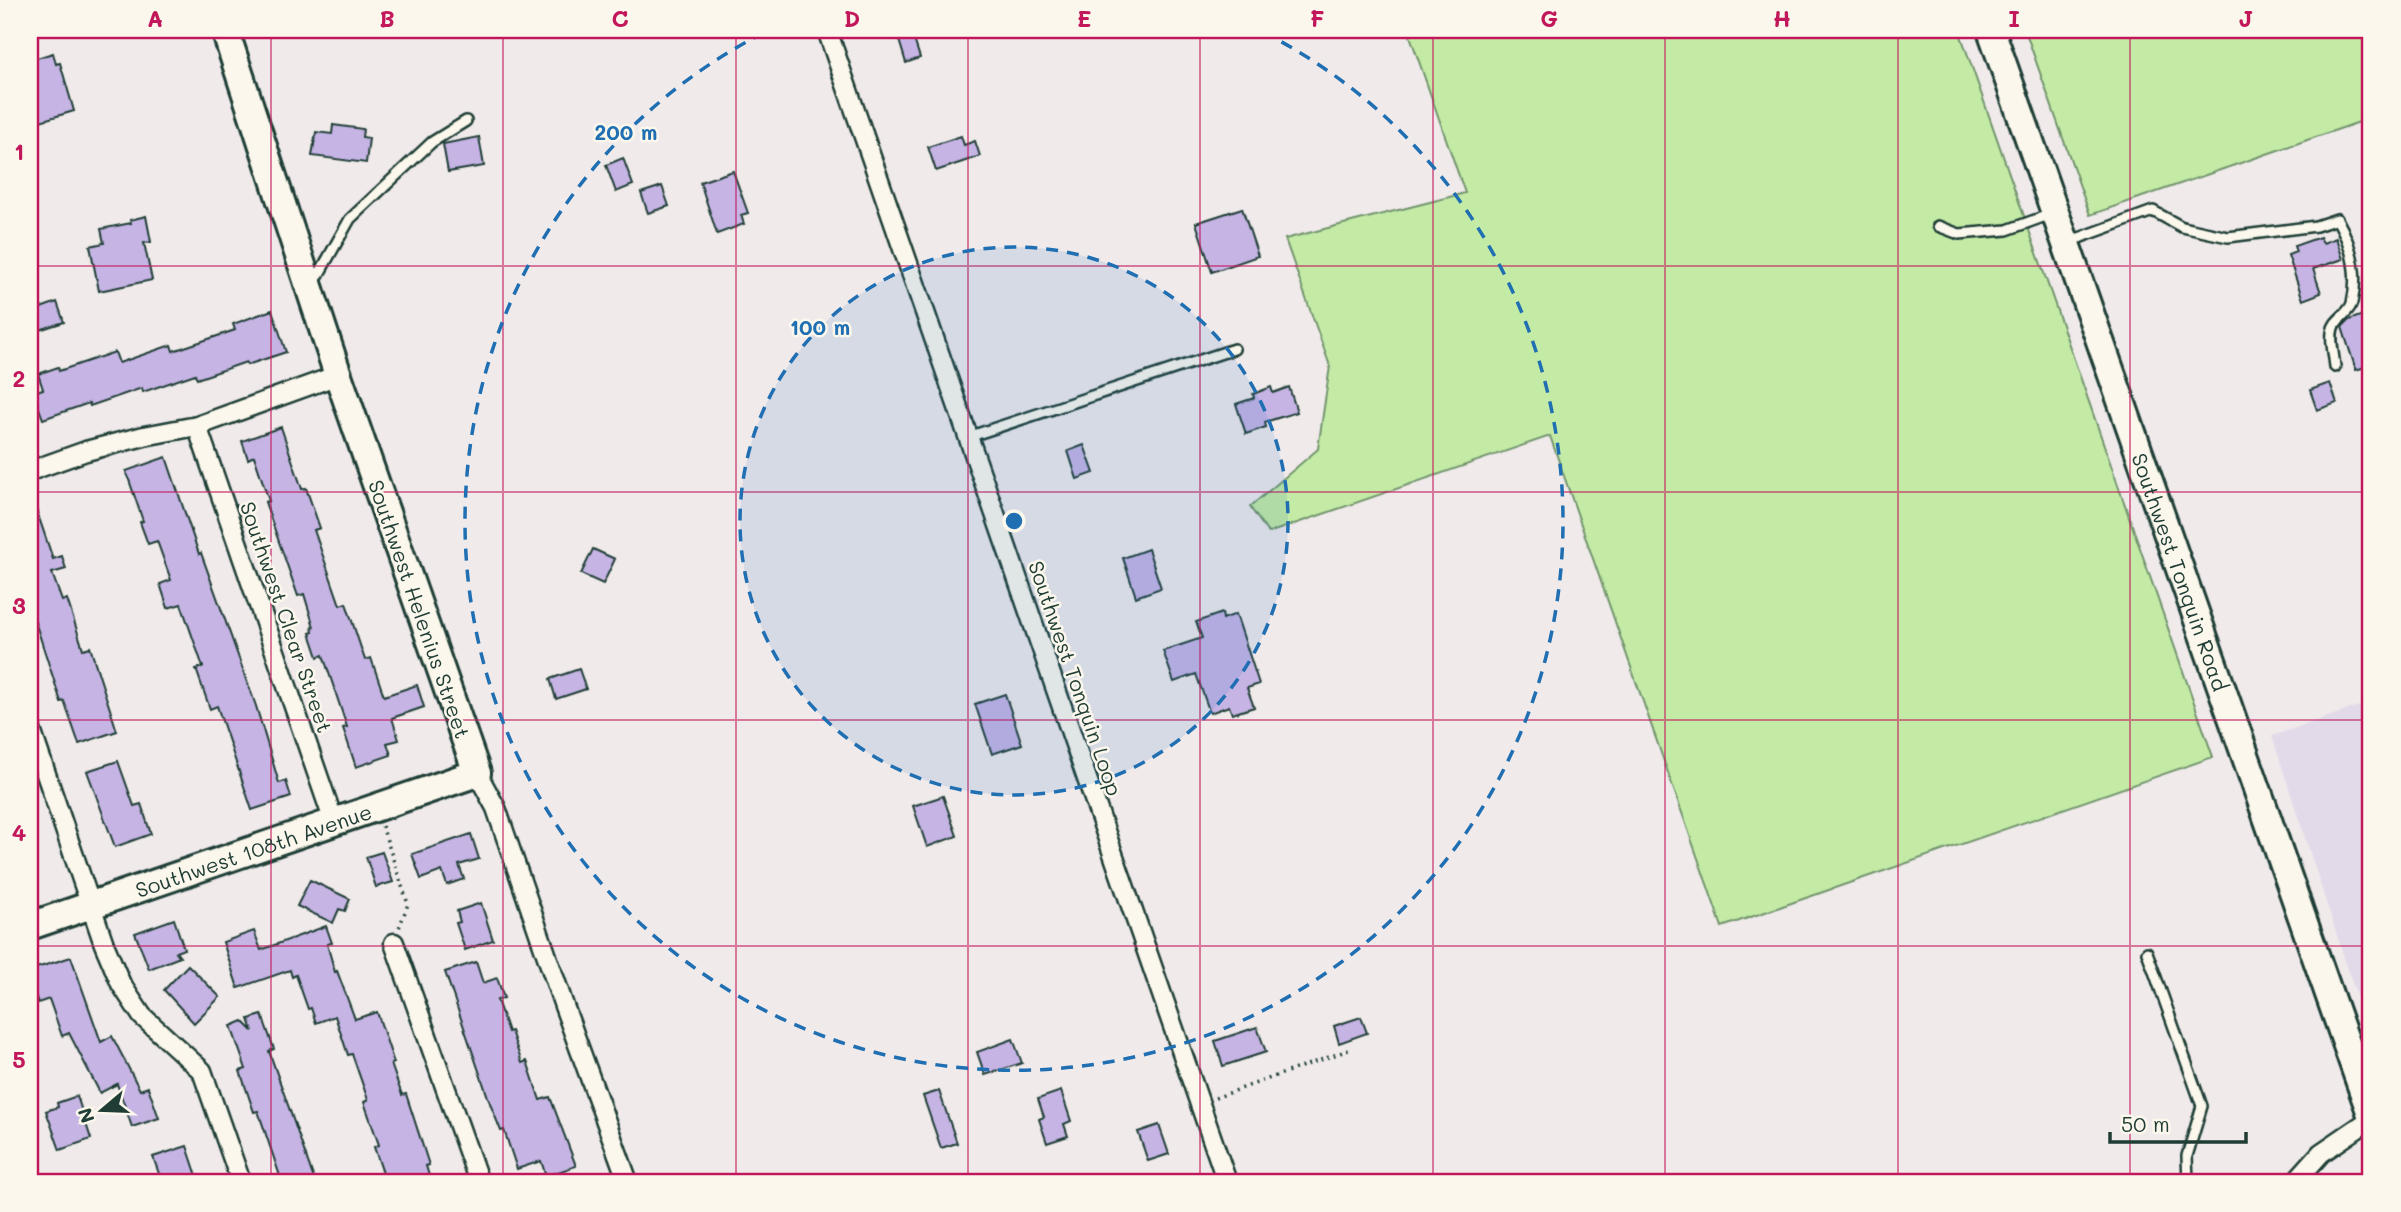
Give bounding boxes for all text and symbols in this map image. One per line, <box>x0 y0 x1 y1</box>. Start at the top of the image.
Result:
text: A <box>147 3 163 33</box>
text: B <box>379 3 395 33</box>
text: C <box>611 3 629 33</box>
text: D <box>844 3 860 33</box>
text: E <box>1077 3 1091 33</box>
text: F <box>1310 3 1324 33</box>
text: G <box>1540 3 1558 33</box>
text: H <box>1773 3 1791 33</box>
text: I <box>2008 3 2020 33</box>
text: J <box>2238 3 2254 33</box>
text: 200 m <box>595 118 657 145</box>
text: 1 <box>14 136 24 166</box>
text: 100 m <box>790 313 850 340</box>
text: 2 <box>13 363 25 393</box>
street label: Southwest Tonquin Road <box>2127 449 2235 694</box>
street label: Southwest Helenius Street <box>363 476 477 742</box>
street label: Southwest Clear Street <box>235 498 339 736</box>
centre of rings <box>1002 509 1026 533</box>
street label: Southwest Tonquin Loop <box>1023 557 1129 799</box>
text: 3 <box>12 590 26 620</box>
street label: Southwest 108th Avenue <box>132 797 375 903</box>
text: 4 <box>12 817 26 847</box>
text: 5 <box>12 1044 26 1074</box>
north arrow <box>66 1076 136 1146</box>
scale bar <box>2110 1100 2247 1144</box>
text: N <box>71 1105 100 1127</box>
text: 50 m <box>2121 1110 2170 1137</box>

